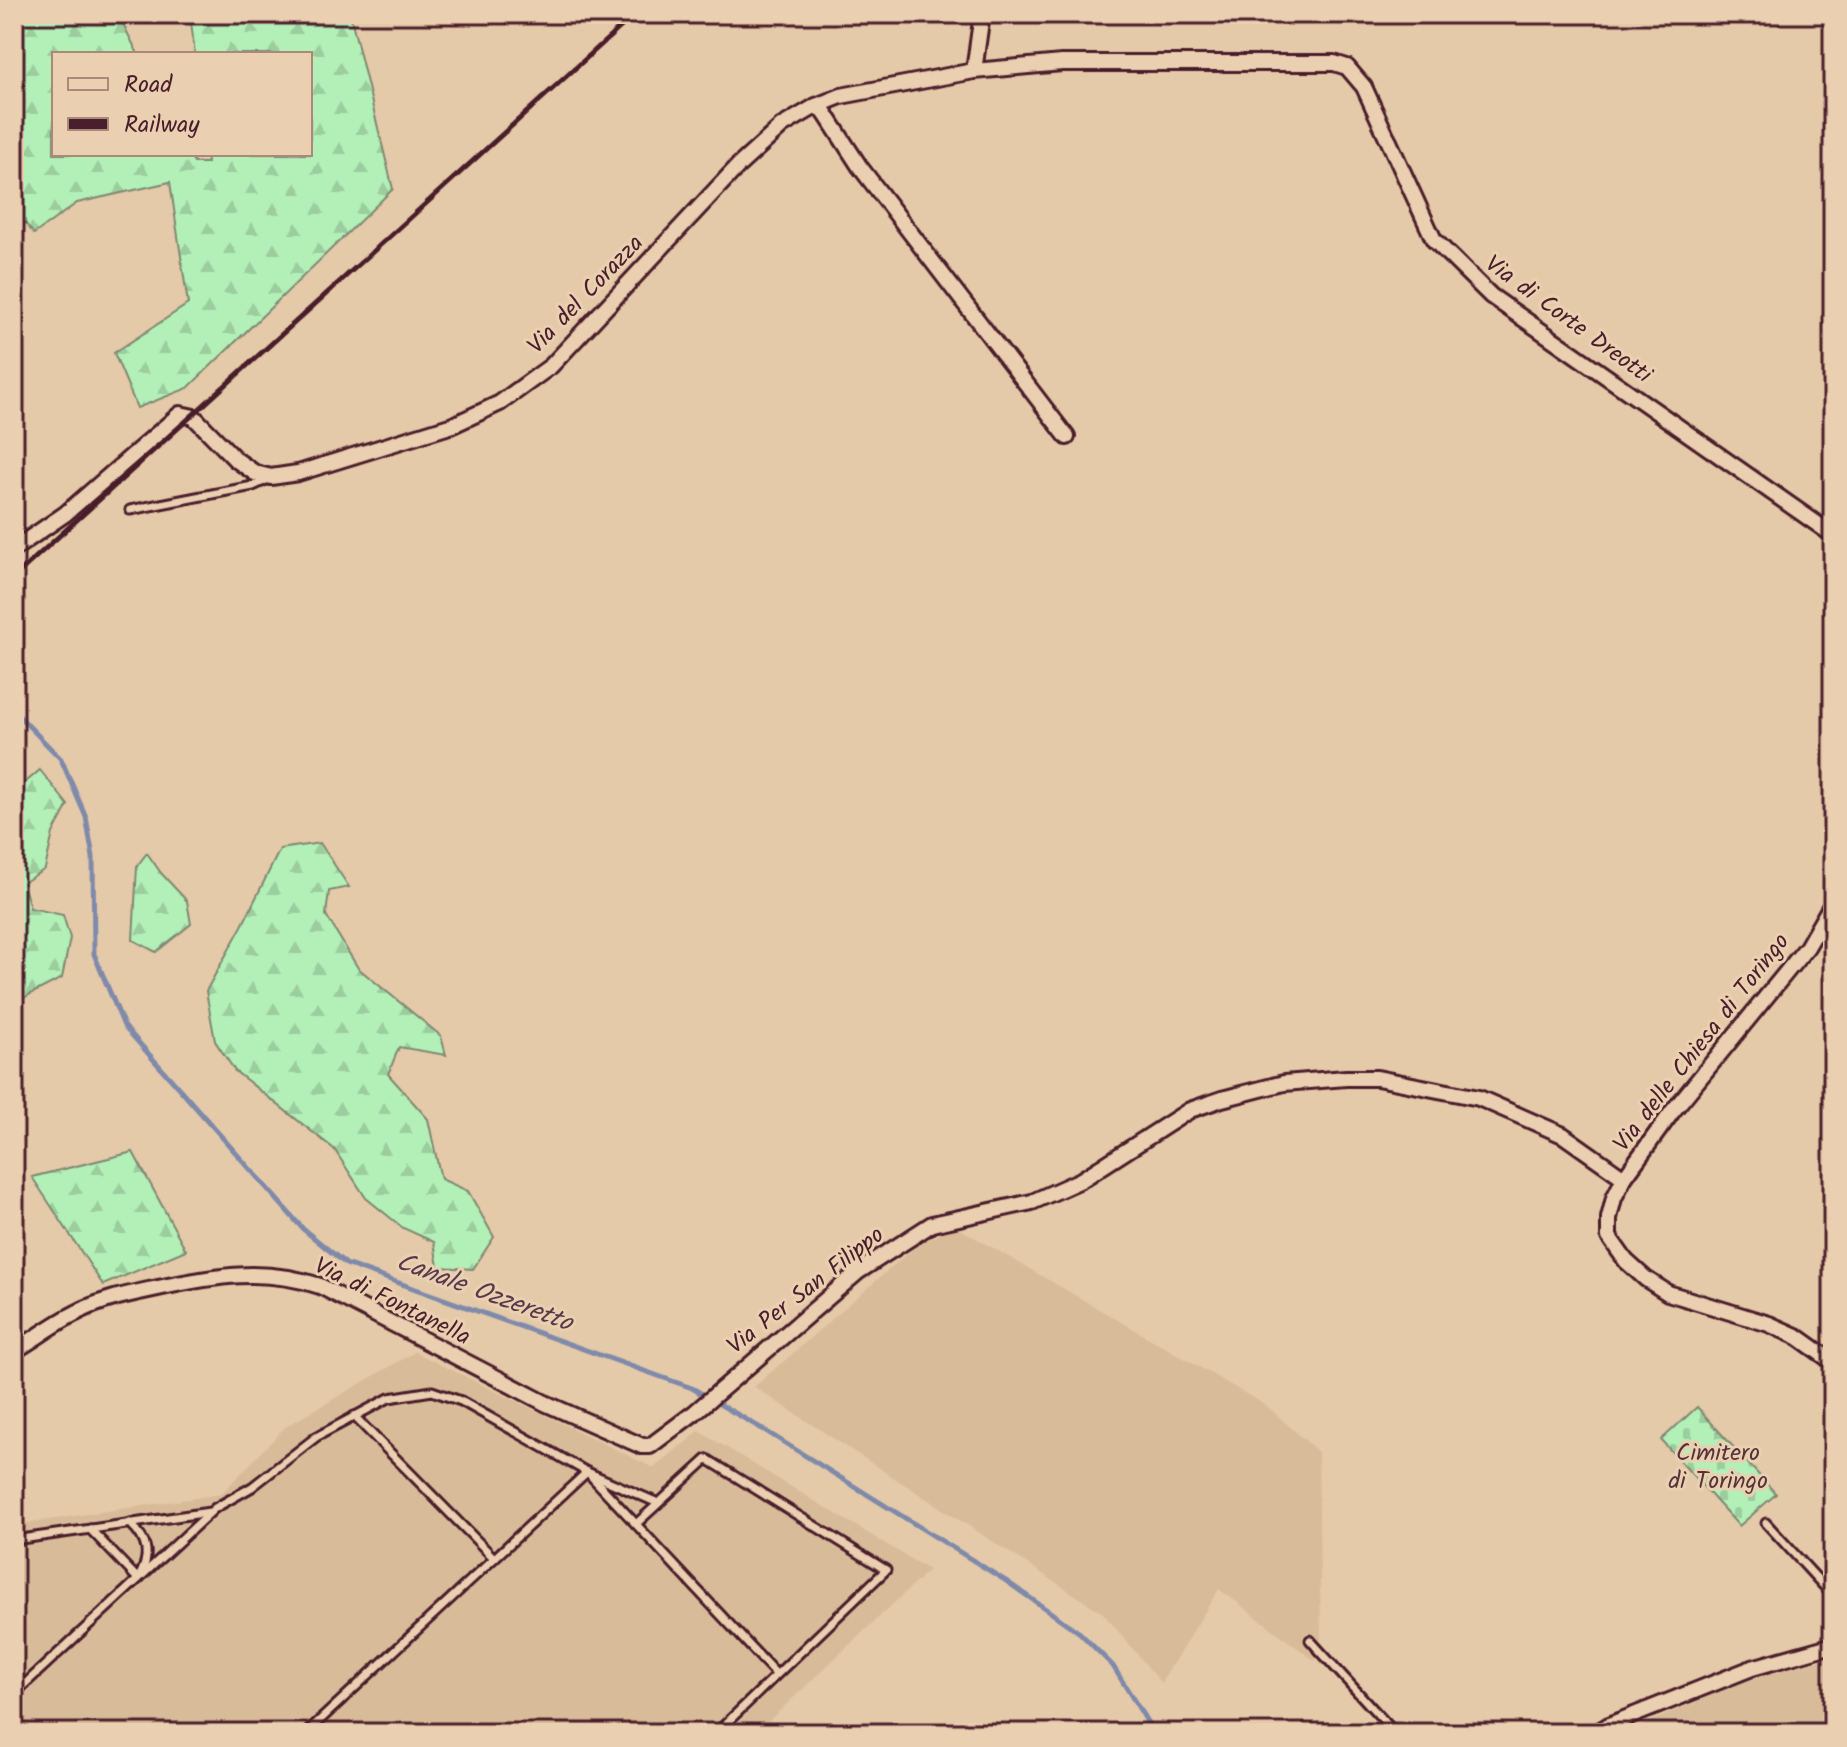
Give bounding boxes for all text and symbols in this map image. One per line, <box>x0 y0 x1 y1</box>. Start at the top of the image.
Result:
legend <box>52 52 312 156</box>
text: Road <box>124 66 173 105</box>
text: Railway <box>124 106 200 145</box>
street label: Via del Corazza <box>518 226 654 364</box>
street label: Via di Corte Dreotti <box>1476 246 1661 395</box>
street label: Via delle Chiesa di Toringo <box>1604 925 1800 1161</box>
street label: Via Per San Filippo <box>719 1217 893 1365</box>
water label: Canale Ozzeretto <box>390 1242 580 1345</box>
street label: Via di Fontanella <box>307 1247 477 1357</box>
park label: Cimitero di Toringo <box>1668 1434 1768 1501</box>

